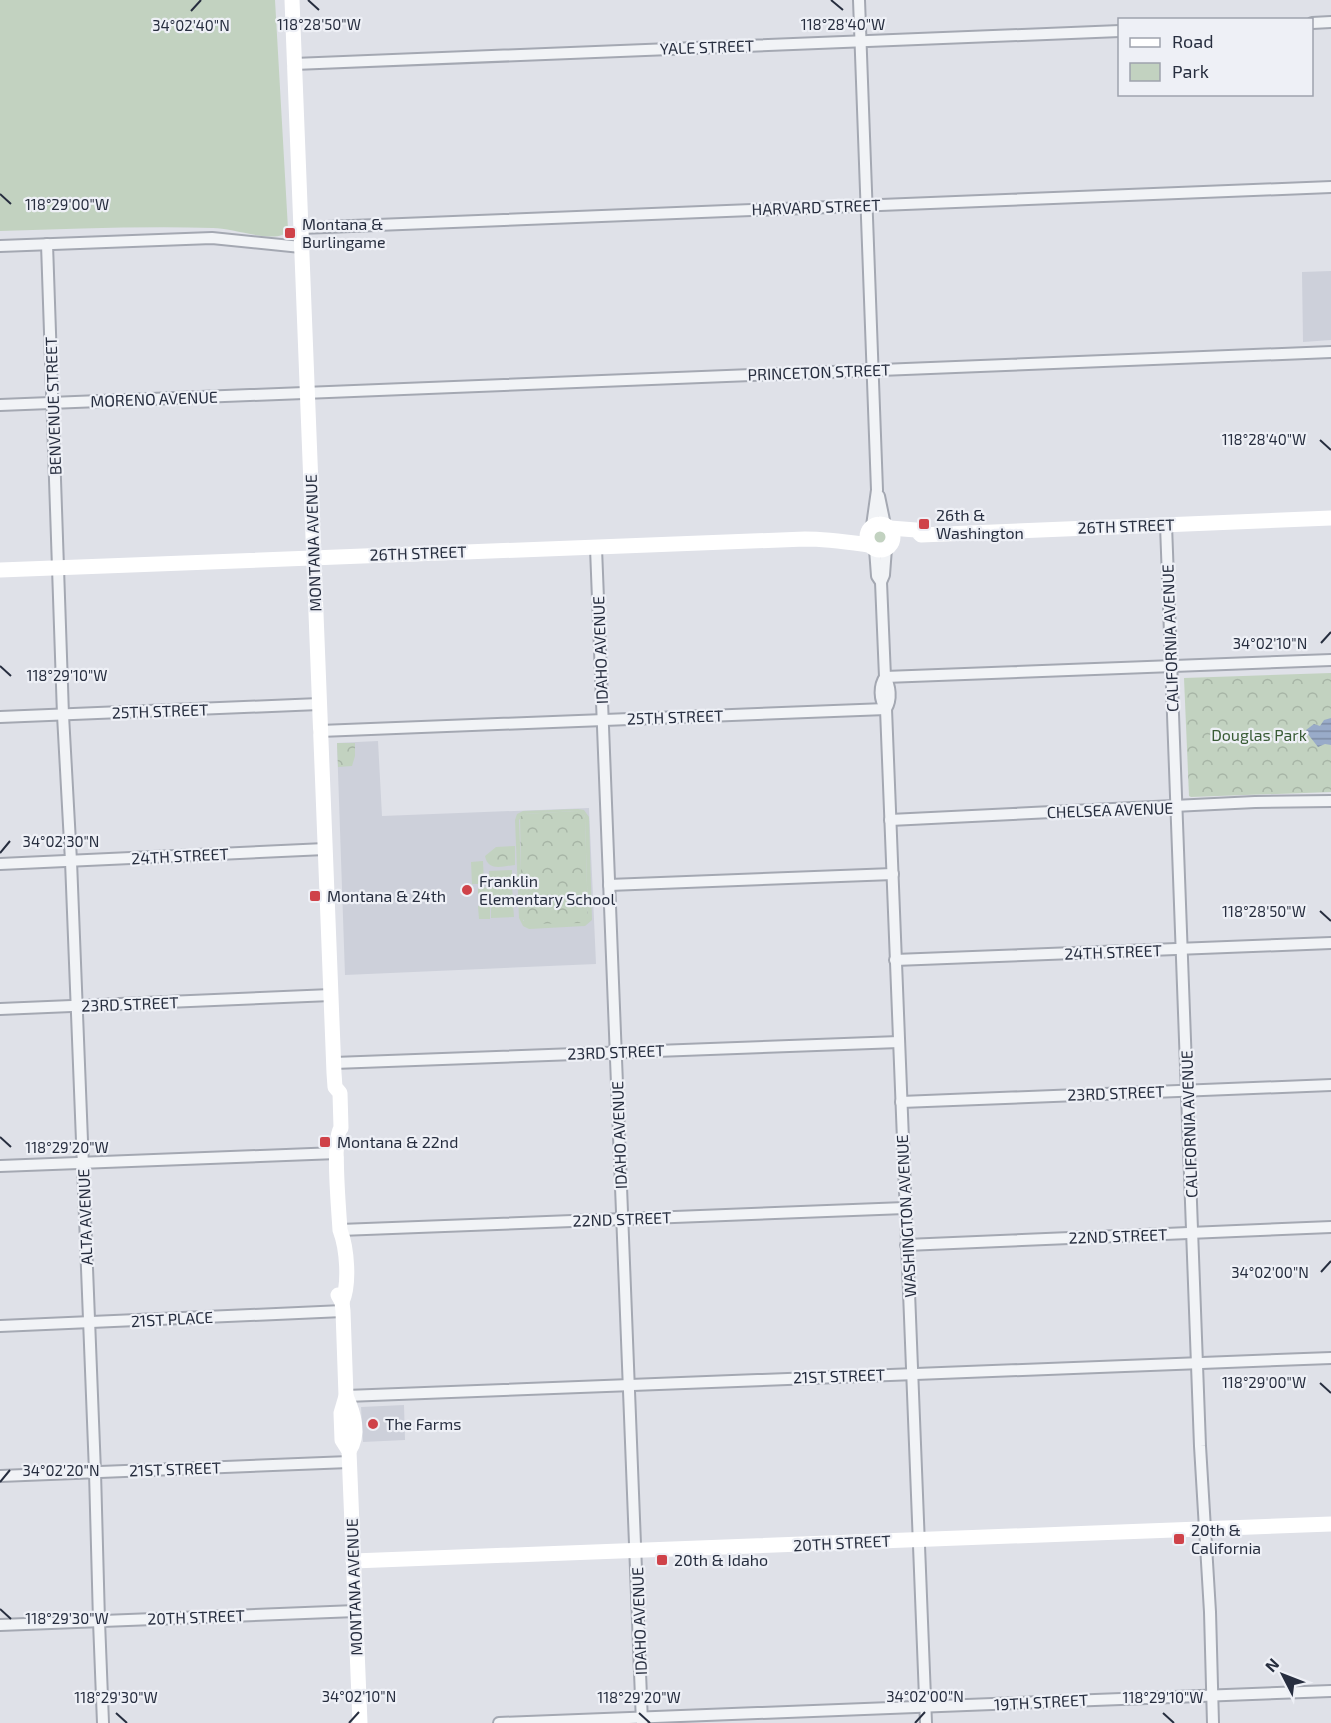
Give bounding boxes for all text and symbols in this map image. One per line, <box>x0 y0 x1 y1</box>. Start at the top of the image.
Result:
text: 118°28'50"W <box>277 15 361 33</box>
text: 118°28'40"W <box>801 15 885 33</box>
text: 34°02'40"N <box>152 16 230 34</box>
legend <box>1118 18 1313 96</box>
text: Road <box>1172 30 1213 52</box>
street label: YALE STREET <box>660 35 754 58</box>
text: Park <box>1172 60 1209 82</box>
text: 118°29'00"W <box>25 195 109 213</box>
street label: HARVARD STREET <box>751 195 881 218</box>
place label: Montana & Burlingame <box>302 214 386 251</box>
marker: Montana & Burlingame <box>283 226 297 240</box>
street label: BENVENUE STREET <box>41 336 64 476</box>
street label: PRINCETON STREET <box>747 360 891 383</box>
street label: MORENO AVENUE <box>90 387 218 410</box>
text: 118°28'40"W <box>1222 430 1306 448</box>
street label: MONTANA AVENUE <box>301 474 324 612</box>
place label: 26th & Washington <box>936 505 1024 542</box>
street label: 26TH STREET <box>1077 514 1175 537</box>
marker: 26th & Washington <box>917 517 931 531</box>
street label: 26TH STREET <box>369 541 467 564</box>
street label: CALIFORNIA AVENUE <box>1157 564 1182 712</box>
street label: IDAHO AVENUE <box>588 596 611 704</box>
text: 34°02'10"N <box>1233 634 1307 652</box>
text: 118°29'10"W <box>26 666 108 684</box>
street label: 25TH STREET <box>111 699 209 722</box>
street label: 25TH STREET <box>626 705 724 728</box>
park label: Douglas Park <box>1211 725 1307 744</box>
street label: CHELSEA AVENUE <box>1046 798 1174 821</box>
text: 34°02'30"N <box>23 832 99 850</box>
street label: 24TH STREET <box>131 843 229 868</box>
place label: Franklin Elementary School <box>479 871 615 908</box>
marker: Franklin Elementary School <box>460 883 474 897</box>
place label: Montana & 24th <box>327 886 446 905</box>
marker: Montana & 24th <box>308 889 322 903</box>
text: 118°28'50"W <box>1222 902 1306 920</box>
street label: 24TH STREET <box>1064 940 1162 963</box>
street label: 23RD STREET <box>81 992 179 1015</box>
street label: 23RD STREET <box>567 1040 665 1063</box>
street label: CALIFORNIA AVENUE <box>1176 1050 1201 1198</box>
street label: IDAHO AVENUE <box>607 1081 630 1189</box>
street label: 23RD STREET <box>1067 1081 1165 1104</box>
place label: Montana & 22nd <box>337 1132 458 1151</box>
street label: WASHINGTON AVENUE <box>892 1134 919 1298</box>
marker: Montana & 22nd <box>318 1135 332 1149</box>
text: 118°29'20"W <box>25 1138 109 1156</box>
street label: ALTA AVENUE <box>73 1168 96 1266</box>
street label: 22ND STREET <box>572 1207 672 1230</box>
street label: 22ND STREET <box>1068 1224 1168 1247</box>
text: 34°02'00"N <box>1231 1263 1309 1281</box>
street label: 21ST PLACE <box>130 1307 214 1330</box>
street label: 21ST STREET <box>793 1364 885 1387</box>
text: 118°29'00"W <box>1222 1373 1306 1391</box>
place label: The Farms <box>385 1414 461 1433</box>
marker: The Farms <box>366 1417 380 1431</box>
street label: 21ST STREET <box>129 1457 221 1480</box>
text: 34°02'20"N <box>23 1461 99 1479</box>
street label: MONTANA AVENUE <box>342 1518 365 1656</box>
place label: 20th & California <box>1191 1520 1261 1557</box>
street label: 20TH STREET <box>793 1530 891 1555</box>
marker: 20th & California <box>1172 1532 1186 1546</box>
place label: 20th & Idaho <box>674 1550 768 1569</box>
marker: 20th & Idaho <box>655 1553 669 1567</box>
street label: IDAHO AVENUE <box>627 1567 650 1675</box>
street label: 20TH STREET <box>147 1605 245 1628</box>
text: 118°29'30"W <box>25 1609 109 1627</box>
north arrow <box>1253 1645 1313 1705</box>
text: N <box>1261 1654 1282 1675</box>
text: 34°02'10"N <box>322 1687 396 1705</box>
text: 34°02'00"N <box>886 1687 964 1705</box>
text: 118°29'30"W <box>74 1688 158 1706</box>
text: 118°29'20"W <box>597 1688 681 1706</box>
text: 118°29'10"W <box>1122 1688 1204 1706</box>
street label: 19TH STREET <box>993 1690 1089 1713</box>

